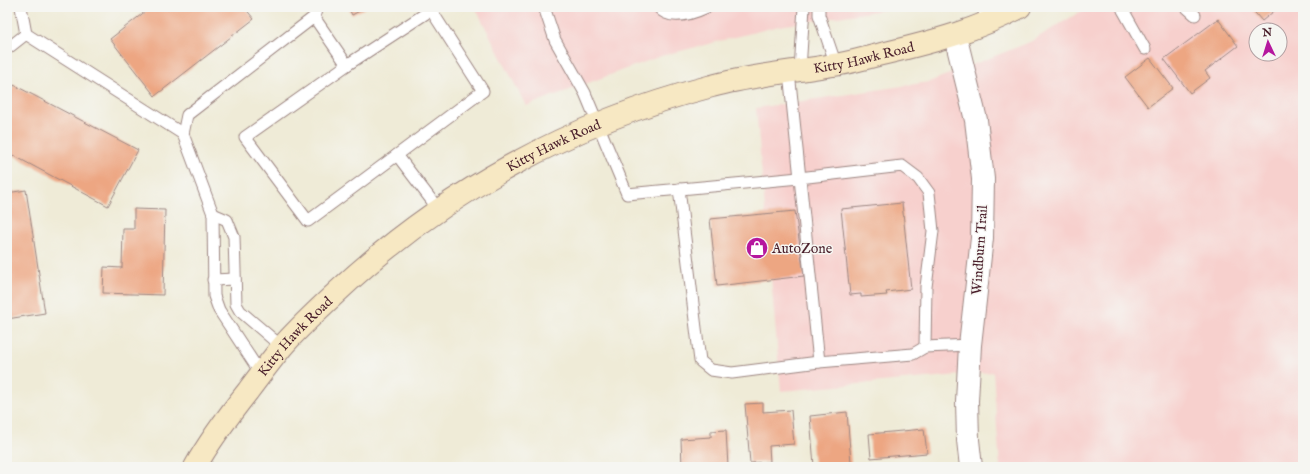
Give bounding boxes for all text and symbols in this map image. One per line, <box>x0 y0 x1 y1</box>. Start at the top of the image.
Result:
north arrow <box>1248 22 1288 62</box>
text: N <box>1261 26 1273 40</box>
street label: Kitty Hawk Road <box>812 38 917 78</box>
street label: Kitty Hawk Road <box>504 116 604 176</box>
street label: Windburn Trail <box>968 204 992 296</box>
shop icon: AutoZone <box>744 235 770 261</box>
place label: AutoZone <box>771 240 833 258</box>
street label: Kitty Hawk Road <box>254 293 337 380</box>

